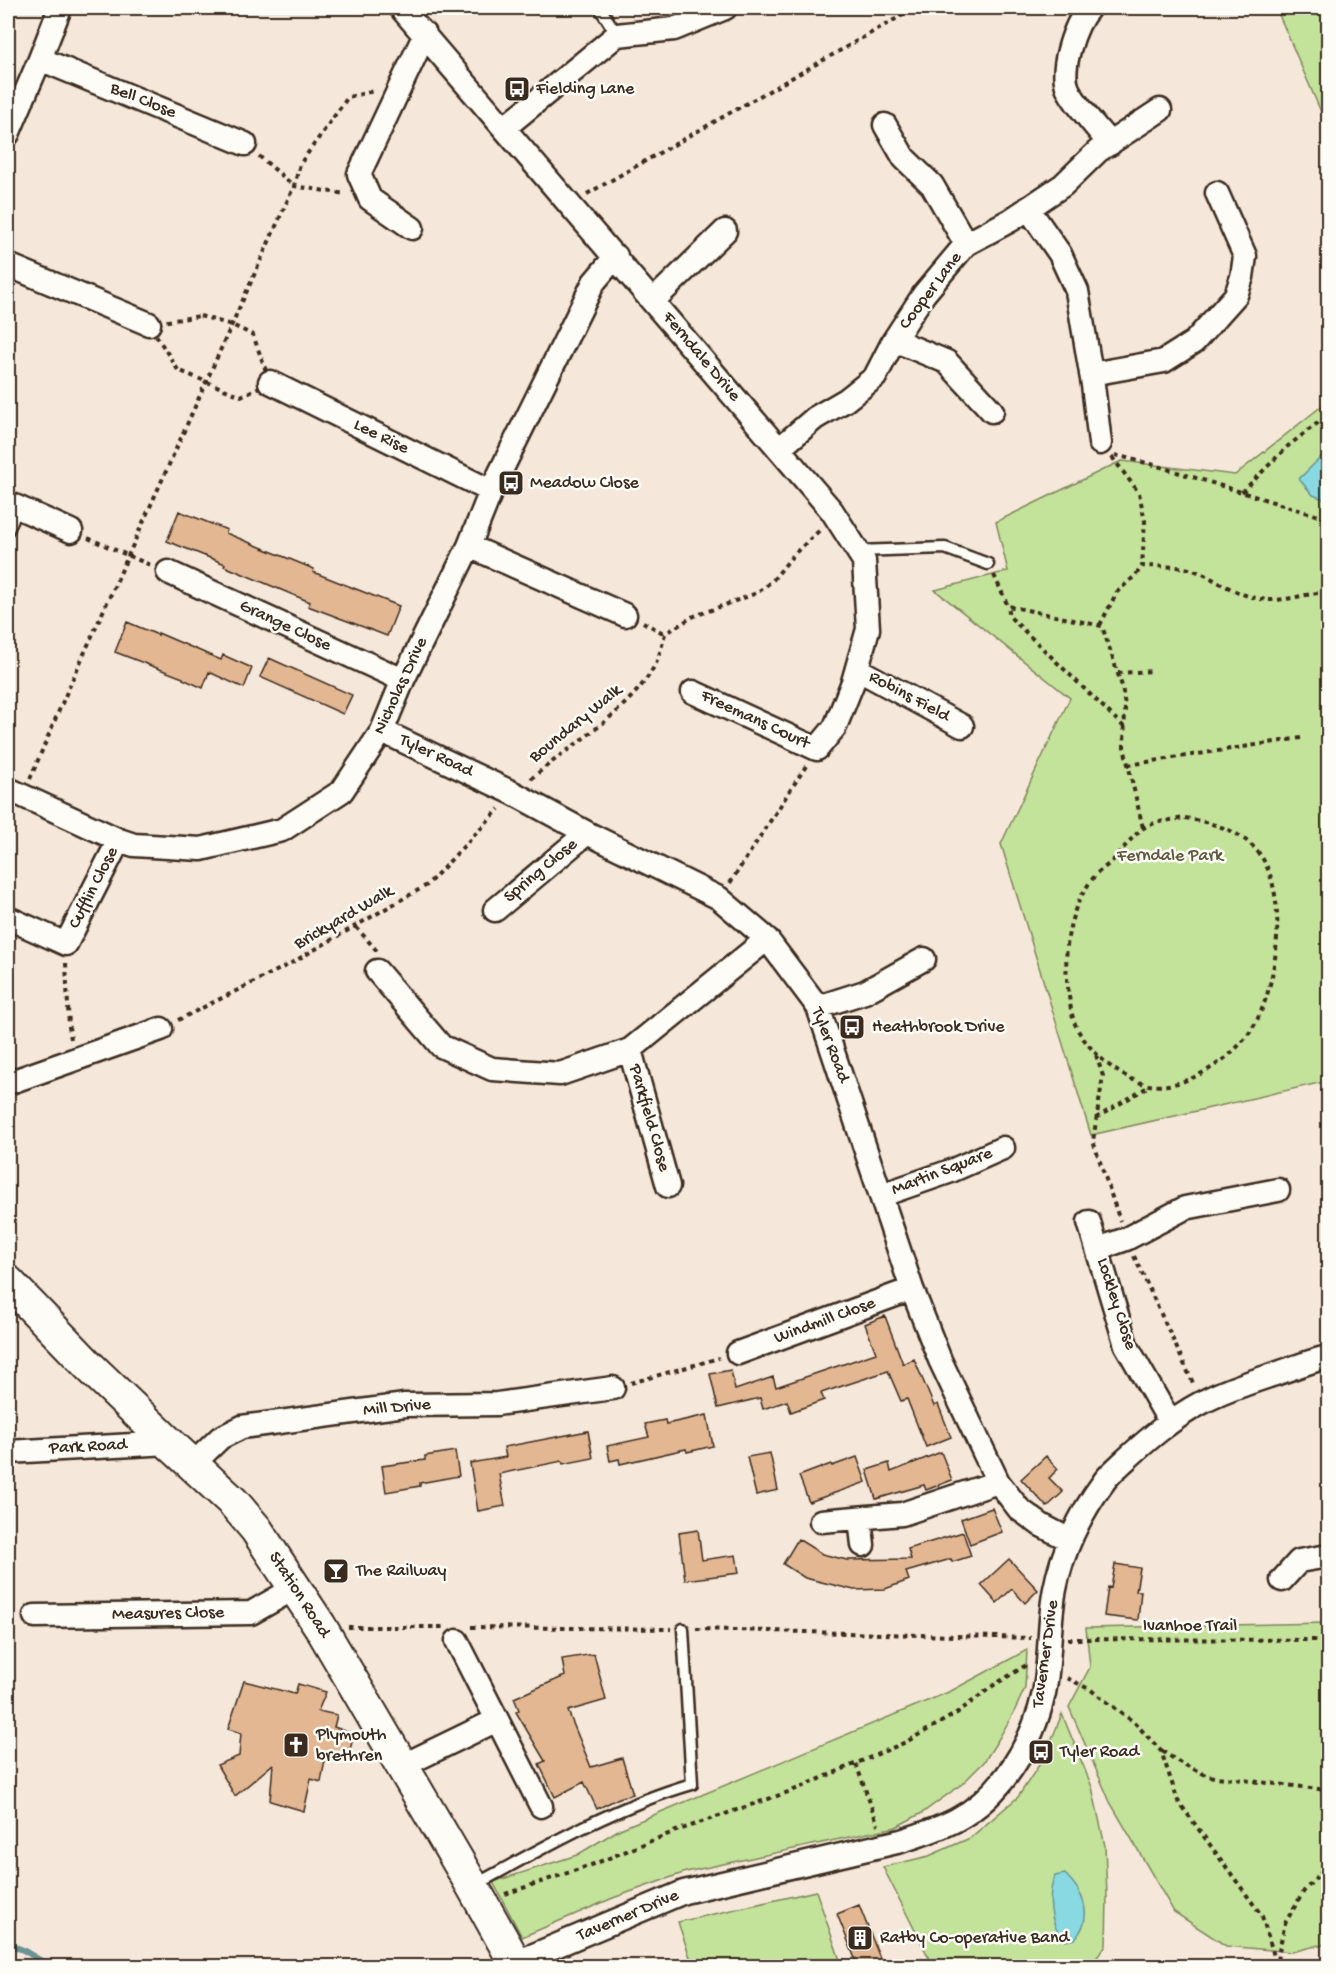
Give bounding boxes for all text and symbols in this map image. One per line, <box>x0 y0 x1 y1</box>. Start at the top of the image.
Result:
bus stop icon: Fielding Lane <box>502 74 532 104</box>
street label: Bell Close <box>106 78 180 124</box>
place label: Fielding Lane <box>535 79 635 100</box>
street label: Cooper Lane <box>895 248 967 334</box>
street label: Ferndale Drive <box>657 307 745 407</box>
street label: Lee Rise <box>350 415 413 460</box>
bus stop icon: Meadow Close <box>496 468 526 498</box>
place label: Meadow Close <box>530 473 640 494</box>
street label: Grange Close <box>236 596 335 657</box>
street label: Nicholas Drive <box>369 633 433 738</box>
street label: Robins Field <box>865 667 954 728</box>
street label: Boundary Walk <box>525 679 628 768</box>
street label: Freemans Court <box>696 685 814 755</box>
street label: Tyler Road <box>395 729 478 783</box>
street label: Spring Close <box>500 834 583 908</box>
street label: Cufflin Close <box>64 843 124 932</box>
park label: Ferndale Park <box>1116 846 1225 867</box>
street label: Brickyard Walk <box>290 880 399 955</box>
street label: Tyler Road <box>806 1003 854 1087</box>
bus stop icon: Heathbrook Drive <box>837 1012 867 1042</box>
place label: Heathbrook Drive <box>872 1017 1005 1038</box>
street label: Parkfield Close <box>623 1061 675 1175</box>
street label: Martin Square <box>889 1143 996 1201</box>
street label: Lockley Close <box>1091 1255 1141 1353</box>
street label: Windmill Close <box>772 1293 879 1349</box>
street label: Mill Drive <box>362 1395 432 1421</box>
street label: Park Road <box>48 1434 129 1460</box>
street label: Station Road <box>263 1548 335 1643</box>
bar icon: The Railway <box>321 1556 351 1586</box>
place label: The Railway <box>355 1561 446 1582</box>
street label: Taverner Drive <box>1028 1598 1064 1710</box>
street label: Measures Close <box>112 1603 225 1625</box>
street label: Ivanhoe Trail <box>1143 1616 1237 1637</box>
place label: Plymouth brethren <box>315 1725 387 1767</box>
church icon: Plymouth brethren <box>281 1730 311 1760</box>
bus stop icon: Tyler Road <box>1026 1737 1056 1767</box>
place label: Tyler Road <box>1059 1742 1140 1763</box>
street label: Taverner Drive <box>573 1885 683 1947</box>
building icon: Ratby Co-operative Band <box>845 1923 875 1953</box>
place label: Ratby Co-operative Band <box>880 1928 1070 1949</box>

